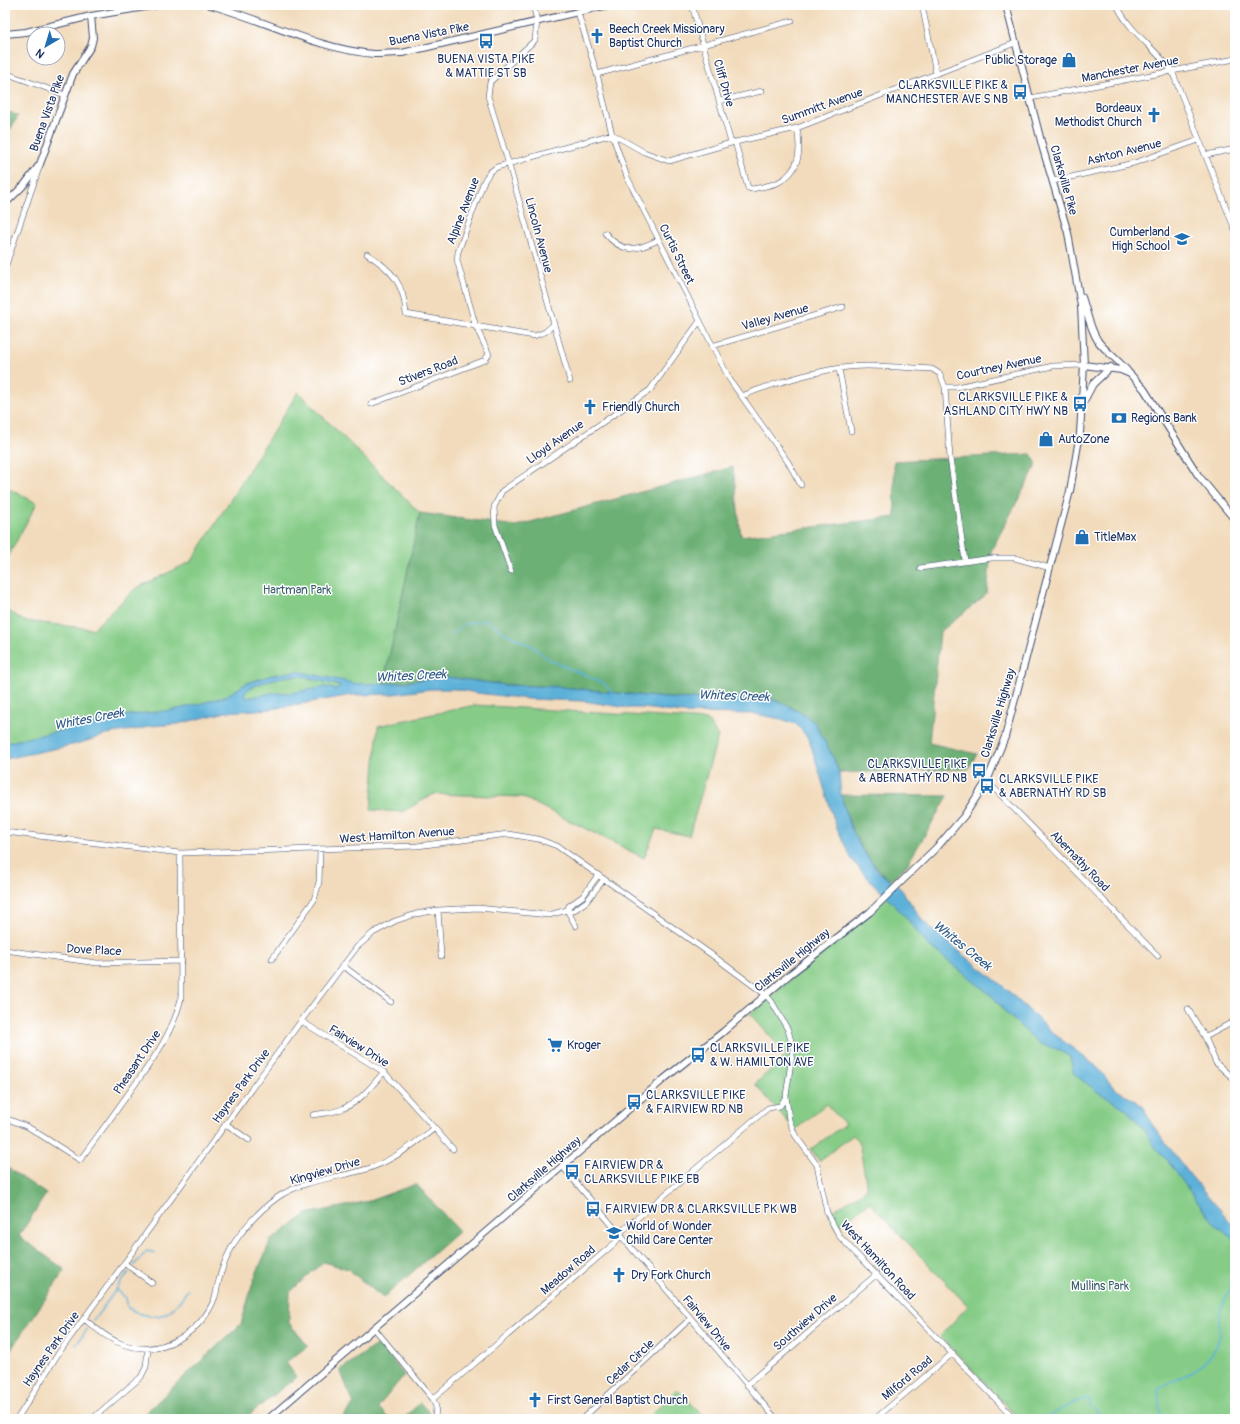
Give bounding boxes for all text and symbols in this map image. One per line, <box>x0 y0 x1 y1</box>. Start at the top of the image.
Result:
street label: Buena Vista Pike <box>388 19 470 50</box>
place label: Beech Creek Missionary Baptist Church <box>609 22 725 51</box>
north arrow <box>26 26 66 66</box>
church icon: Beech Creek Missionary Baptist Church <box>588 27 606 45</box>
bus stop icon: BUENA VISTA PIKE & MATTIE ST SB <box>477 32 495 50</box>
text: N <box>33 46 47 61</box>
shop icon: Public Storage <box>1060 51 1078 69</box>
place label: BUENA VISTA PIKE & MATTIE ST SB <box>437 52 535 81</box>
place label: Public Storage <box>985 53 1057 68</box>
street label: Manchester Avenue <box>1080 53 1180 86</box>
street label: Cliff Drive <box>710 58 737 109</box>
street label: Buena Vista Pike <box>27 73 68 154</box>
place label: CLARKSVILLE PIKE & MANCHESTER AVE S NB <box>886 78 1008 107</box>
bus stop icon: CLARKSVILLE PIKE & MANCHESTER AVE S NB <box>1011 83 1029 101</box>
street label: Summitt Avenue <box>780 85 865 128</box>
place label: Bordeaux Methodist Church <box>1055 101 1142 130</box>
church icon: Bordeaux Methodist Church <box>1145 106 1163 124</box>
street label: Ashton Avenue <box>1085 136 1163 169</box>
street label: Clarksville Pike <box>1046 143 1081 217</box>
street label: Alpine Avenue <box>444 175 483 247</box>
street label: Lincoln Avenue <box>521 196 556 274</box>
street label: Curtis Street <box>656 222 698 287</box>
place label: Cumberland High School <box>1109 225 1170 254</box>
school or university icon: Cumberland High School <box>1173 230 1191 248</box>
street label: Valley Avenue <box>740 301 810 334</box>
street label: Courtney Avenue <box>955 351 1043 384</box>
street label: Stivers Road <box>396 353 460 390</box>
place label: CLARKSVILLE PIKE & ASHLAND CITY HWY NB <box>943 390 1068 419</box>
bus stop icon: CLARKSVILLE PIKE & ASHLAND CITY HWY NB <box>1071 395 1089 413</box>
church icon: Friendly Church <box>581 398 599 416</box>
place label: Friendly Church <box>602 400 680 415</box>
bank icon: Regions Bank <box>1110 409 1128 427</box>
place label: Regions Bank <box>1131 411 1197 426</box>
street label: Lloyd Avenue <box>524 417 587 468</box>
shop icon: AutoZone <box>1037 430 1055 448</box>
place label: AutoZone <box>1058 432 1109 447</box>
shop icon: TitleMax <box>1073 528 1091 546</box>
place label: TitleMax <box>1094 530 1137 545</box>
park label: Hartman Park <box>263 583 331 598</box>
water label: Whites Creek <box>375 666 448 686</box>
street label: Clarksville Highway <box>978 667 1019 760</box>
water label: Whites Creek <box>698 687 771 705</box>
water label: Whites Creek <box>53 704 127 734</box>
place label: CLARKSVILLE PIKE & ABERNATHY RD NB <box>859 757 967 786</box>
bus stop icon: CLARKSVILLE PIKE & ABERNATHY RD NB <box>970 762 988 780</box>
place label: CLARKSVILLE PIKE & ABERNATHY RD SB <box>999 772 1106 801</box>
bus stop icon: CLARKSVILLE PIKE & ABERNATHY RD SB <box>978 777 996 795</box>
street label: West Hamilton Avenue <box>339 824 455 847</box>
street label: Abernathy Road <box>1047 828 1113 895</box>
water label: Whites Creek <box>930 917 996 975</box>
street label: Clarksville Highway <box>752 925 833 995</box>
street label: Dove Place <box>66 942 122 959</box>
street label: Fairview Drive <box>326 1022 392 1071</box>
street label: Pheasant Drive <box>110 1027 164 1097</box>
supermarket icon: Kroger <box>546 1036 564 1054</box>
place label: Kroger <box>567 1038 602 1053</box>
place label: CLARKSVILLE PIKE & W. HAMILTON AVE <box>710 1041 813 1070</box>
street label: Haynes Park Drive <box>209 1046 273 1126</box>
bus stop icon: CLARKSVILLE PIKE & W. HAMILTON AVE <box>689 1046 707 1064</box>
place label: CLARKSVILLE PIKE & FAIRVIEW RD NB <box>646 1088 746 1117</box>
bus stop icon: CLARKSVILLE PIKE & FAIRVIEW RD NB <box>625 1093 643 1111</box>
street label: Clarksville Highway <box>504 1133 584 1205</box>
street label: Kingview Drive <box>289 1154 362 1189</box>
place label: FAIRVIEW DR & CLARKSVILLE PIKE EB <box>584 1158 699 1187</box>
bus stop icon: FAIRVIEW DR & CLARKSVILLE PIKE EB <box>563 1163 581 1181</box>
bus stop icon: FAIRVIEW DR & CLARKSVILLE PK WB <box>584 1200 602 1218</box>
place label: FAIRVIEW DR & CLARKSVILLE PK WB <box>605 1202 797 1217</box>
street label: West Hamilton Road <box>837 1217 918 1303</box>
place label: World of Wonder Child Care Center <box>626 1219 714 1248</box>
school or university icon: World of Wonder Child Care Center <box>605 1224 623 1242</box>
street label: Meadow Road <box>538 1242 599 1298</box>
church icon: Dry Fork Church <box>610 1266 628 1284</box>
place label: Dry Fork Church <box>631 1268 711 1283</box>
park label: Mullins Park <box>1071 1279 1129 1294</box>
street label: Southview Drive <box>770 1291 840 1354</box>
street label: Fairview Drive <box>679 1292 734 1354</box>
street label: Haynes Park Drive <box>20 1309 83 1390</box>
street label: Cedar Circle <box>603 1336 658 1388</box>
street label: Milford Road <box>879 1353 936 1404</box>
church icon: First General Baptist Church <box>526 1391 544 1409</box>
place label: First General Baptist Church <box>547 1393 688 1408</box>

